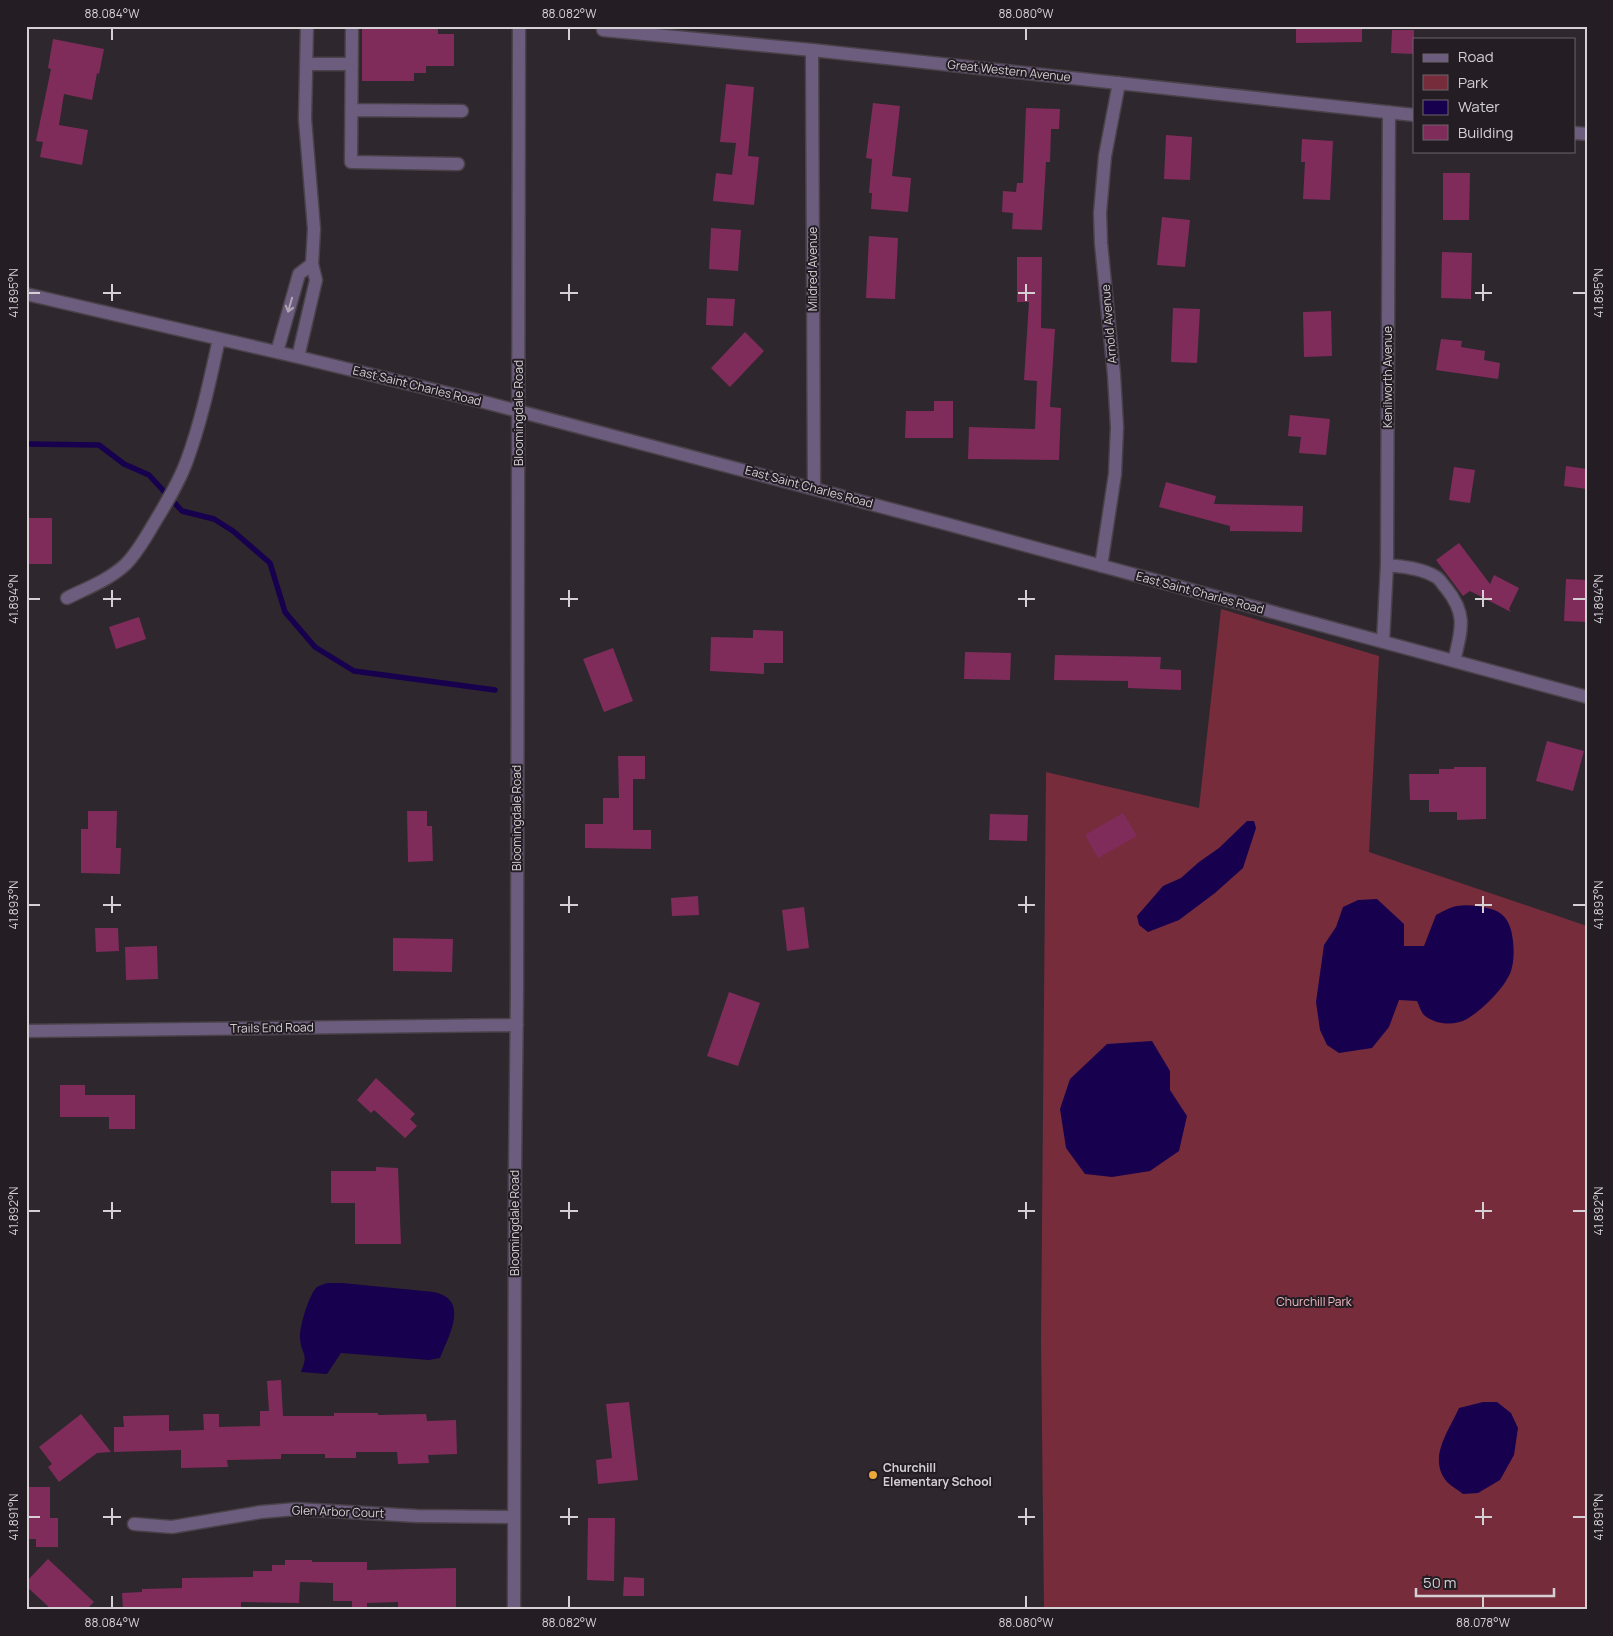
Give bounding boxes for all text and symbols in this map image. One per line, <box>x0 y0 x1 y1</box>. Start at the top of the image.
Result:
text: 88.084°W <box>85 5 140 22</box>
text: 88.082°W <box>542 5 597 22</box>
text: 88.080°W <box>998 5 1054 22</box>
legend <box>1413 38 1576 152</box>
text: Road <box>1458 46 1494 67</box>
street label: Great Western Avenue <box>947 56 1071 85</box>
text: Park <box>1458 72 1488 93</box>
text: Water <box>1458 96 1500 117</box>
text: Building <box>1458 122 1513 143</box>
street label: Mildred Avenue <box>804 227 821 311</box>
text: 41.895°N <box>5 268 22 318</box>
text: 41.895°N <box>1590 268 1607 318</box>
street label: Arnold Avenue <box>1097 284 1120 364</box>
one-way arrow <box>285 296 295 312</box>
street label: Kenilworth Avenue <box>1379 326 1396 428</box>
street label: Bloomingdale Road <box>510 360 527 466</box>
street label: East Saint Charles Road <box>351 361 483 410</box>
street label: East Saint Charles Road <box>743 461 875 512</box>
street label: East Saint Charles Road <box>1134 567 1266 618</box>
text: 41.894°N <box>5 574 22 624</box>
text: 41.894°N <box>1590 574 1607 624</box>
street label: Bloomingdale Road <box>508 765 525 871</box>
text: 41.893°N <box>5 881 22 929</box>
text: 41.893°N <box>1590 881 1607 929</box>
street label: Trails End Road <box>230 1018 314 1037</box>
street label: Bloomingdale Road <box>506 1170 523 1276</box>
text: 41.892°N <box>5 1186 22 1236</box>
text: 41.892°N <box>1590 1186 1607 1236</box>
park label: Churchill Park <box>1276 1293 1353 1310</box>
place label: Churchill Elementary School <box>883 1459 992 1490</box>
marker: Churchill Elementary School <box>867 1469 879 1481</box>
text: 41.891°N <box>5 1493 22 1541</box>
text: 41.891°N <box>1590 1493 1607 1541</box>
street label: Glen Arbor Court <box>292 1501 385 1522</box>
scale bar <box>1416 1566 1553 1598</box>
text: 50 m <box>1423 1572 1457 1593</box>
text: 88.084°W <box>85 1614 140 1631</box>
text: 88.082°W <box>542 1614 597 1631</box>
text: 88.080°W <box>998 1614 1054 1631</box>
text: 88.078°W <box>1456 1614 1511 1631</box>

